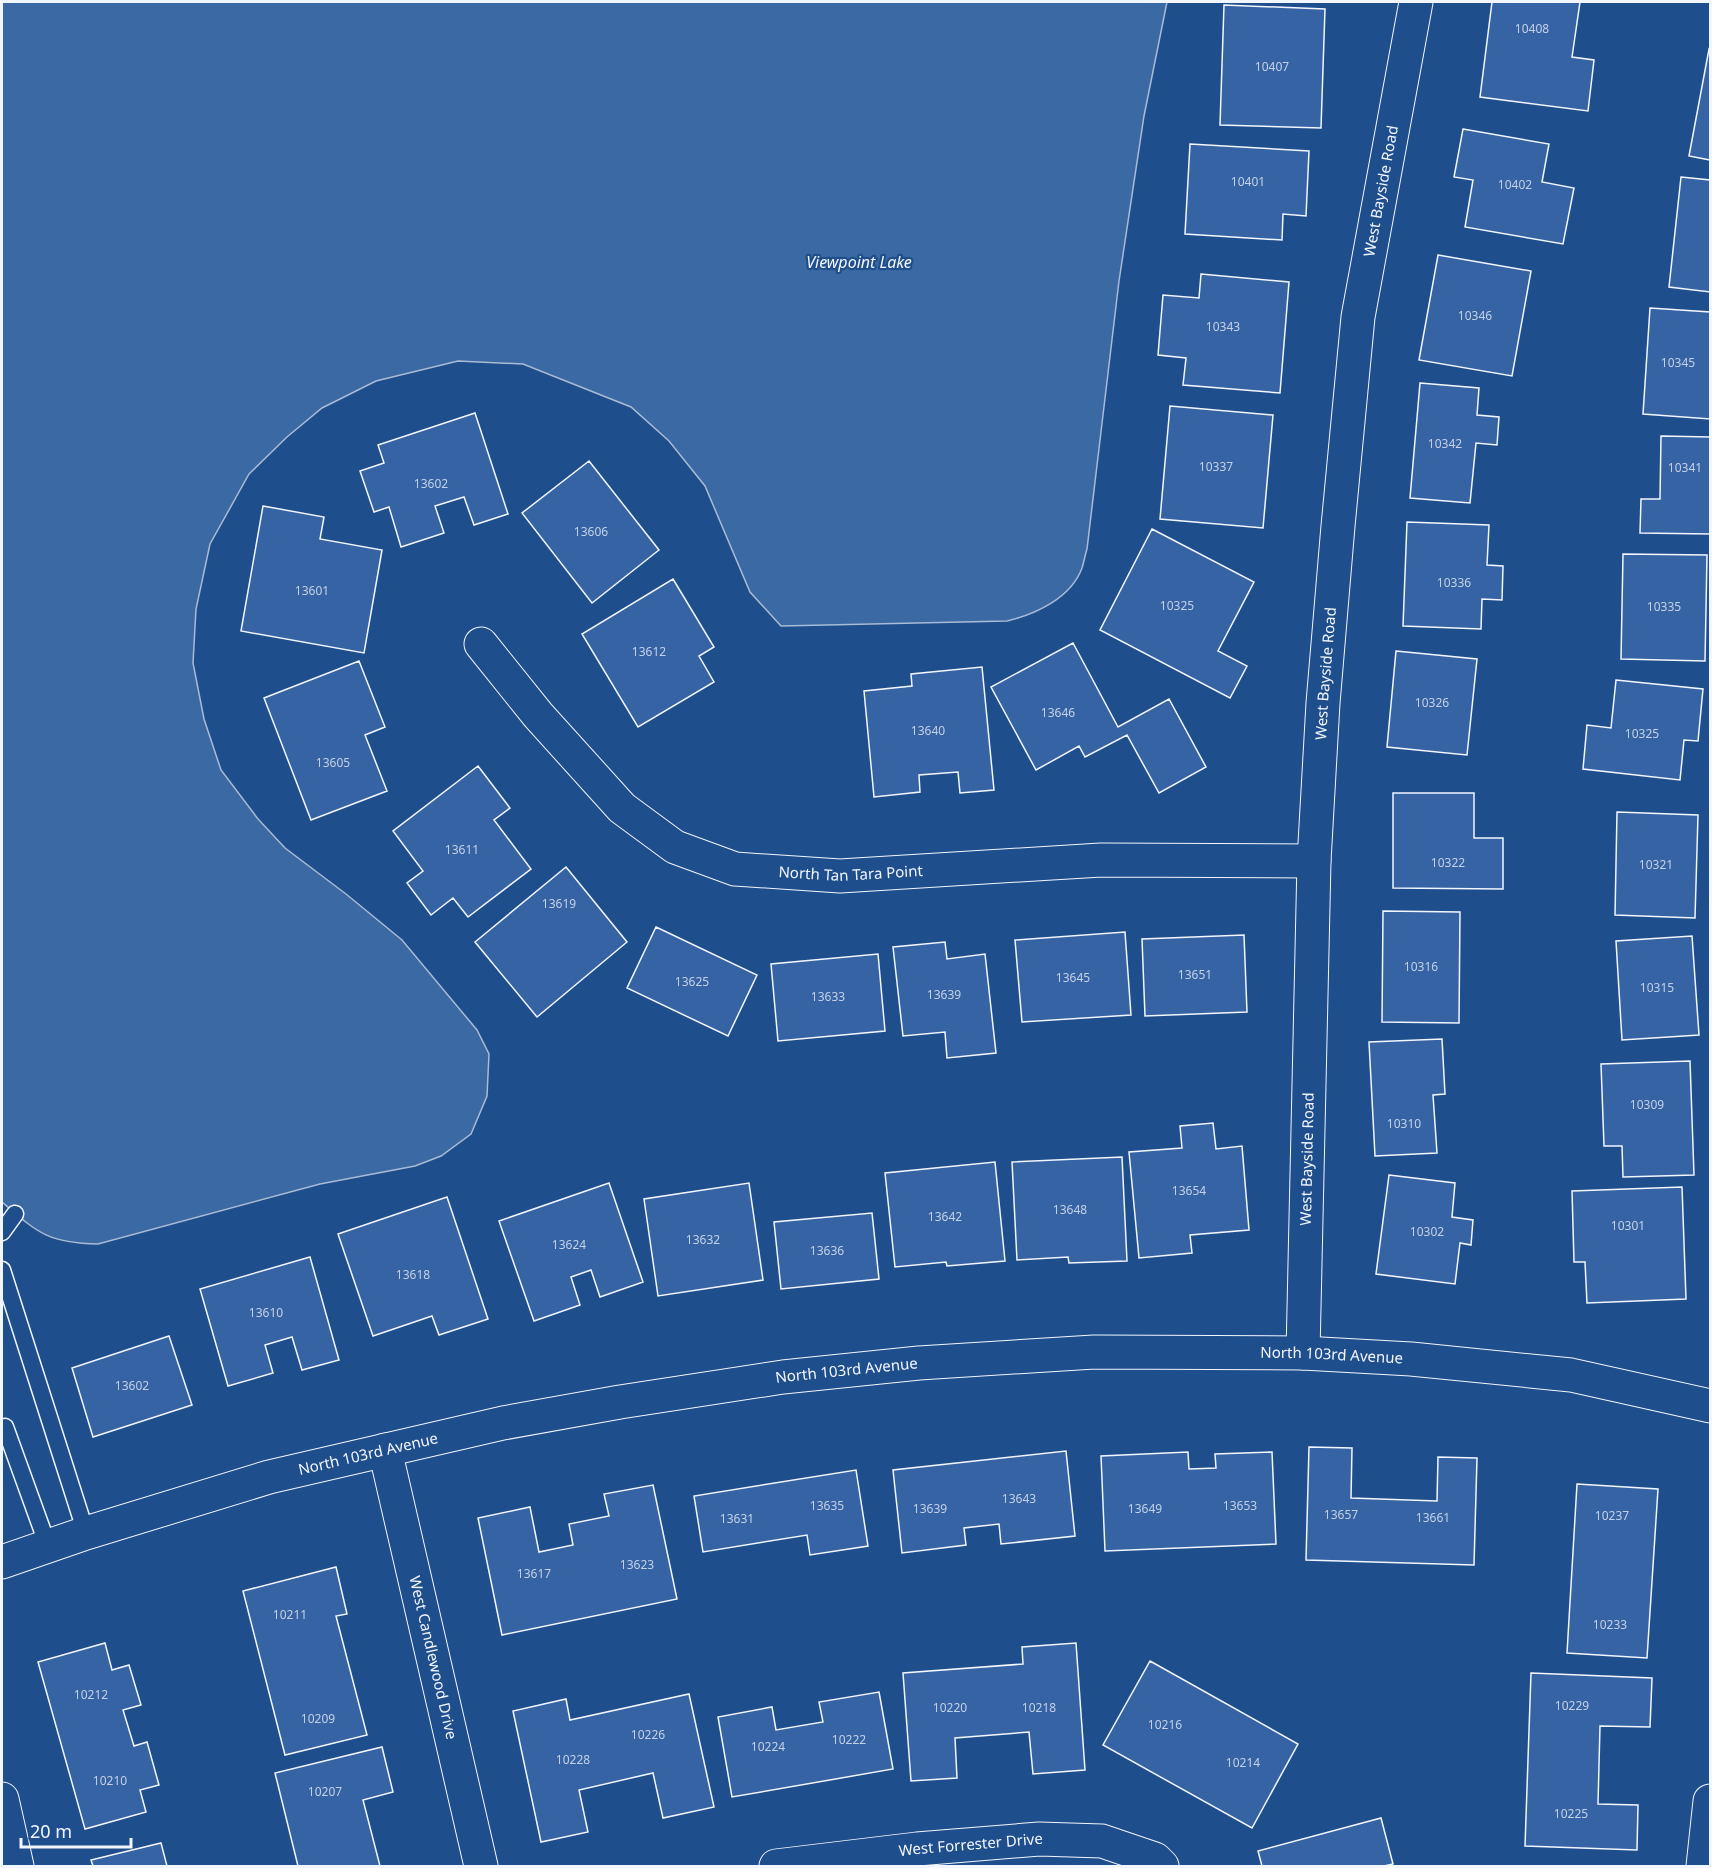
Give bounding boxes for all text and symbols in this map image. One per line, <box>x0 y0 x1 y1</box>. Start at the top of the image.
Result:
house number: 10408 <box>1515 20 1549 37</box>
house number: 10407 <box>1255 58 1289 75</box>
street label: West Bayside Road <box>1358 124 1402 258</box>
house number: 10401 <box>1231 173 1265 190</box>
house number: 10402 <box>1498 176 1532 193</box>
water label: Viewpoint Lake <box>806 251 912 273</box>
house number: 10346 <box>1458 307 1492 324</box>
house number: 10343 <box>1206 318 1240 335</box>
house number: 10345 <box>1661 354 1695 371</box>
house number: 10342 <box>1428 435 1462 452</box>
house number: 10337 <box>1199 458 1233 475</box>
house number: 10341 <box>1668 459 1702 476</box>
house number: 13602 <box>414 475 448 492</box>
house number: 13606 <box>574 523 608 540</box>
house number: 10336 <box>1437 574 1471 591</box>
house number: 13601 <box>295 582 329 599</box>
house number: 10325 <box>1160 597 1194 614</box>
house number: 10335 <box>1647 598 1681 615</box>
street label: West Bayside Road <box>1310 606 1340 740</box>
house number: 13612 <box>632 643 666 660</box>
house number: 10326 <box>1415 694 1449 711</box>
house number: 13646 <box>1041 704 1075 721</box>
house number: 13640 <box>911 722 945 739</box>
house number: 10325 <box>1625 725 1659 742</box>
house number: 13605 <box>316 754 350 771</box>
house number: 13611 <box>445 841 479 858</box>
house number: 10322 <box>1431 854 1465 871</box>
house number: 10321 <box>1639 856 1673 873</box>
street label: North Tan Tara Point <box>778 860 924 885</box>
house number: 13619 <box>542 895 576 912</box>
house number: 10316 <box>1404 958 1438 975</box>
house number: 13651 <box>1178 966 1212 983</box>
house number: 13645 <box>1056 969 1090 986</box>
house number: 13625 <box>675 973 709 990</box>
house number: 10315 <box>1640 979 1674 996</box>
house number: 13639 <box>927 986 961 1003</box>
house number: 13633 <box>811 988 845 1005</box>
street label: West Bayside Road <box>1295 1092 1318 1226</box>
house number: 10309 <box>1630 1096 1664 1113</box>
house number: 10310 <box>1387 1115 1421 1132</box>
house number: 13654 <box>1172 1182 1206 1199</box>
house number: 13648 <box>1053 1201 1087 1218</box>
house number: 13642 <box>928 1208 962 1225</box>
house number: 10301 <box>1611 1217 1645 1234</box>
house number: 10302 <box>1410 1223 1444 1240</box>
house number: 13632 <box>686 1231 720 1248</box>
house number: 13624 <box>552 1236 586 1253</box>
house number: 13636 <box>810 1242 844 1259</box>
house number: 13618 <box>396 1266 430 1283</box>
house number: 13610 <box>249 1304 283 1321</box>
street label: North 103rd Avenue <box>1260 1342 1404 1368</box>
street label: North 103rd Avenue <box>774 1352 918 1387</box>
house number: 13602 <box>115 1377 149 1394</box>
street label: North 103rd Avenue <box>296 1427 440 1479</box>
house number: 13643 <box>1002 1490 1036 1507</box>
house number: 13635 <box>810 1497 844 1514</box>
house number: 13653 <box>1223 1497 1257 1514</box>
house number: 13639 <box>913 1500 947 1517</box>
house number: 13649 <box>1128 1500 1162 1517</box>
house number: 13657 <box>1324 1506 1358 1523</box>
house number: 10237 <box>1595 1507 1629 1524</box>
house number: 13661 <box>1416 1509 1450 1526</box>
house number: 13631 <box>720 1510 754 1527</box>
house number: 13623 <box>620 1556 654 1573</box>
house number: 13617 <box>517 1565 551 1582</box>
street label: West Candlewood Drive <box>405 1574 462 1741</box>
house number: 10211 <box>273 1606 307 1623</box>
house number: 10233 <box>1593 1616 1627 1633</box>
house number: 10212 <box>74 1686 108 1703</box>
house number: 10229 <box>1555 1697 1589 1714</box>
house number: 10220 <box>933 1699 967 1716</box>
house number: 10218 <box>1022 1699 1056 1716</box>
house number: 10209 <box>301 1710 335 1727</box>
house number: 10216 <box>1148 1716 1182 1733</box>
house number: 10226 <box>631 1726 665 1743</box>
house number: 10222 <box>832 1731 866 1748</box>
house number: 10224 <box>751 1738 785 1755</box>
house number: 10228 <box>556 1751 590 1768</box>
house number: 10214 <box>1226 1754 1260 1771</box>
house number: 10210 <box>93 1772 127 1789</box>
house number: 10207 <box>308 1783 342 1800</box>
house number: 10225 <box>1554 1805 1588 1822</box>
scale bar <box>21 1811 130 1849</box>
text: 20 m <box>30 1819 72 1843</box>
street label: West Forrester Drive <box>898 1828 1043 1860</box>

